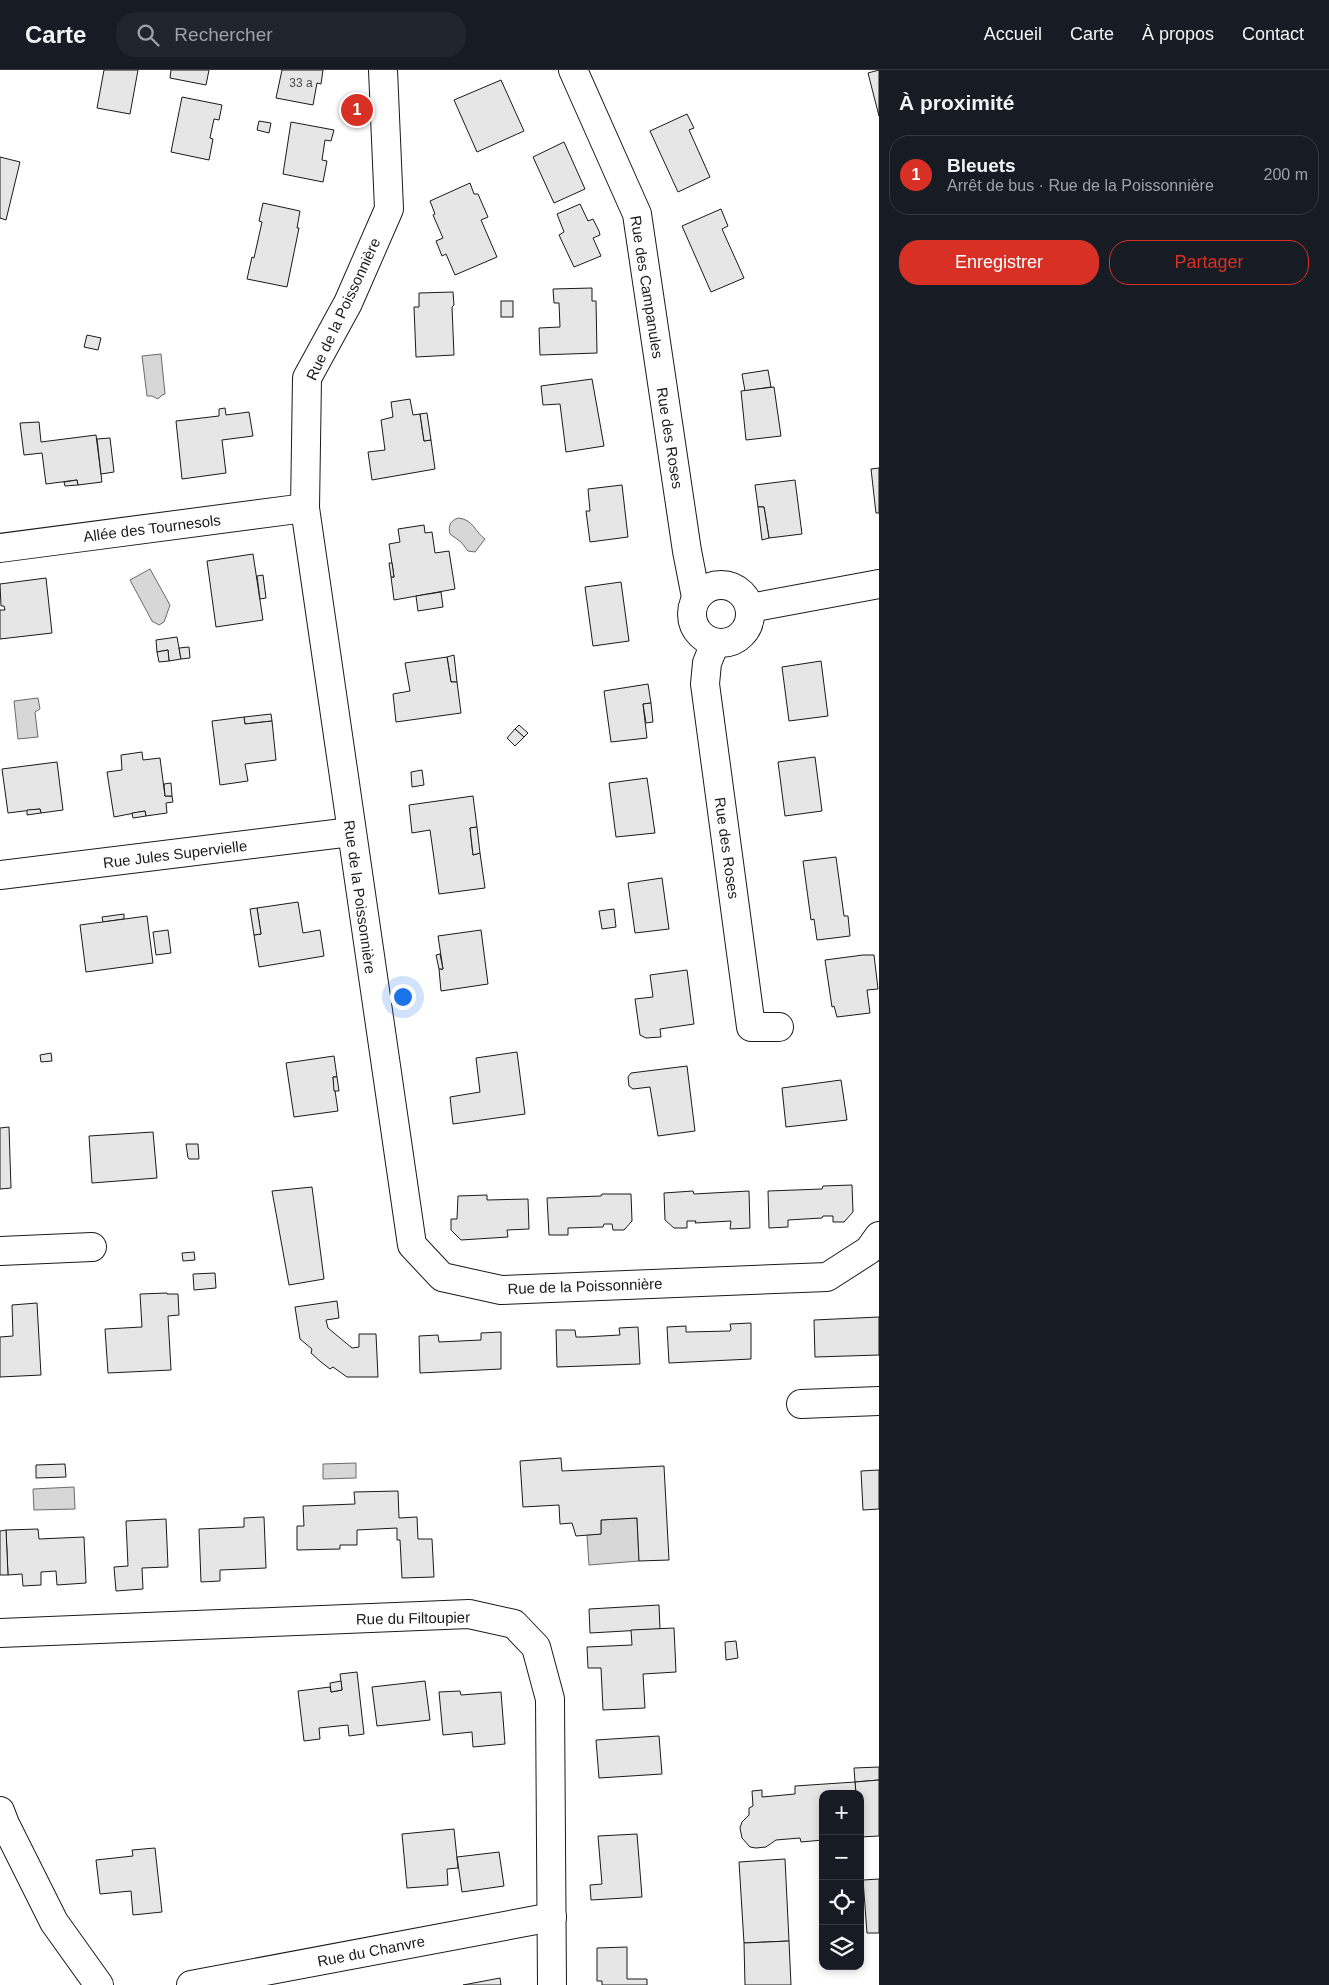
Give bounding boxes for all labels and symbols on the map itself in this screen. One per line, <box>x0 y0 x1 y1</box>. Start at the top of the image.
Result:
house number: 33 a <box>289 76 313 90</box>
pin: 1 <box>341 91 373 129</box>
street label: Rue des Campanules <box>627 214 667 360</box>
street label: Rue de la Poissonnière <box>303 235 383 383</box>
street label: Rue des Roses <box>654 386 686 490</box>
street label: Allée des Tournesols <box>82 511 222 545</box>
street label: Rue des Roses <box>711 796 743 900</box>
street label: Rue de la Poissonnière <box>341 819 379 975</box>
street label: Rue Jules Supervielle <box>102 837 248 871</box>
your location <box>390 984 416 1010</box>
street label: Rue de la Poissonnière <box>507 1275 663 1297</box>
street label: Rue du Filtoupier <box>356 1609 470 1627</box>
street label: Rue du Chanvre <box>316 1932 426 1970</box>

